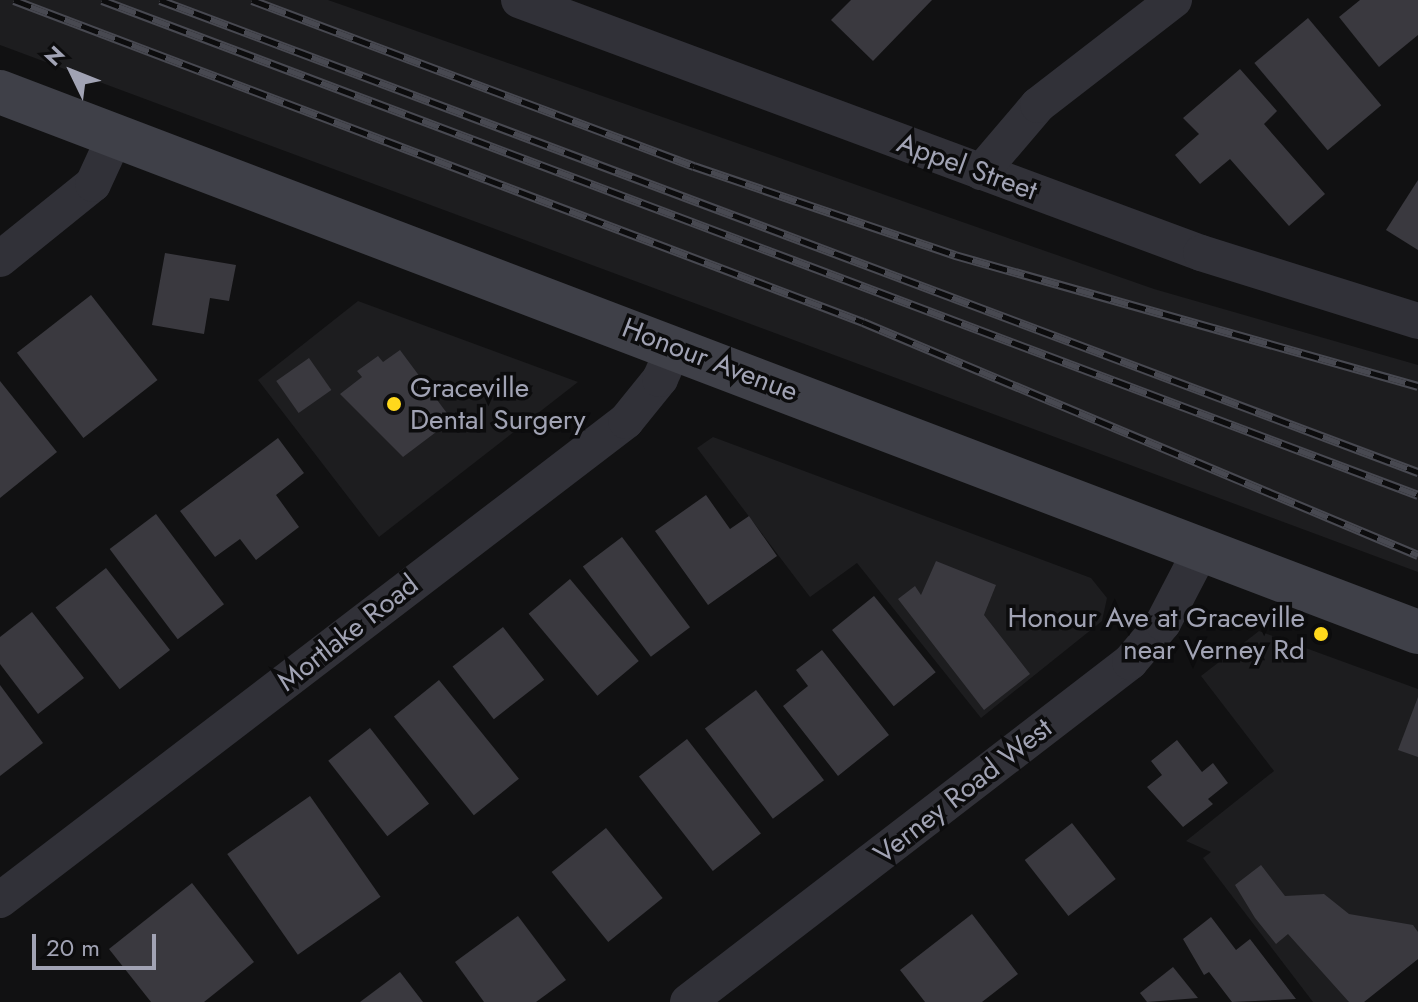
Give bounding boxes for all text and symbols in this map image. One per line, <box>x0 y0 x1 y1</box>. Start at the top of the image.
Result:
north arrow <box>32 32 112 112</box>
text: N <box>37 38 72 73</box>
street label: Appel Street <box>892 126 1042 208</box>
street label: Honour Avenue <box>618 311 802 409</box>
place label: Graceville Dental Surgery <box>410 371 586 437</box>
marker: Graceville Dental Surgery <box>385 395 403 413</box>
street label: Mortlake Road <box>271 568 425 698</box>
place label: Honour Ave at Graceville near Verney Rd <box>1008 601 1305 667</box>
marker: Honour Ave at Graceville near Verney Rd <box>1312 625 1330 643</box>
street label: Verney Road West <box>867 711 1059 871</box>
scale bar <box>36 918 160 968</box>
text: 20 m <box>46 930 100 965</box>

